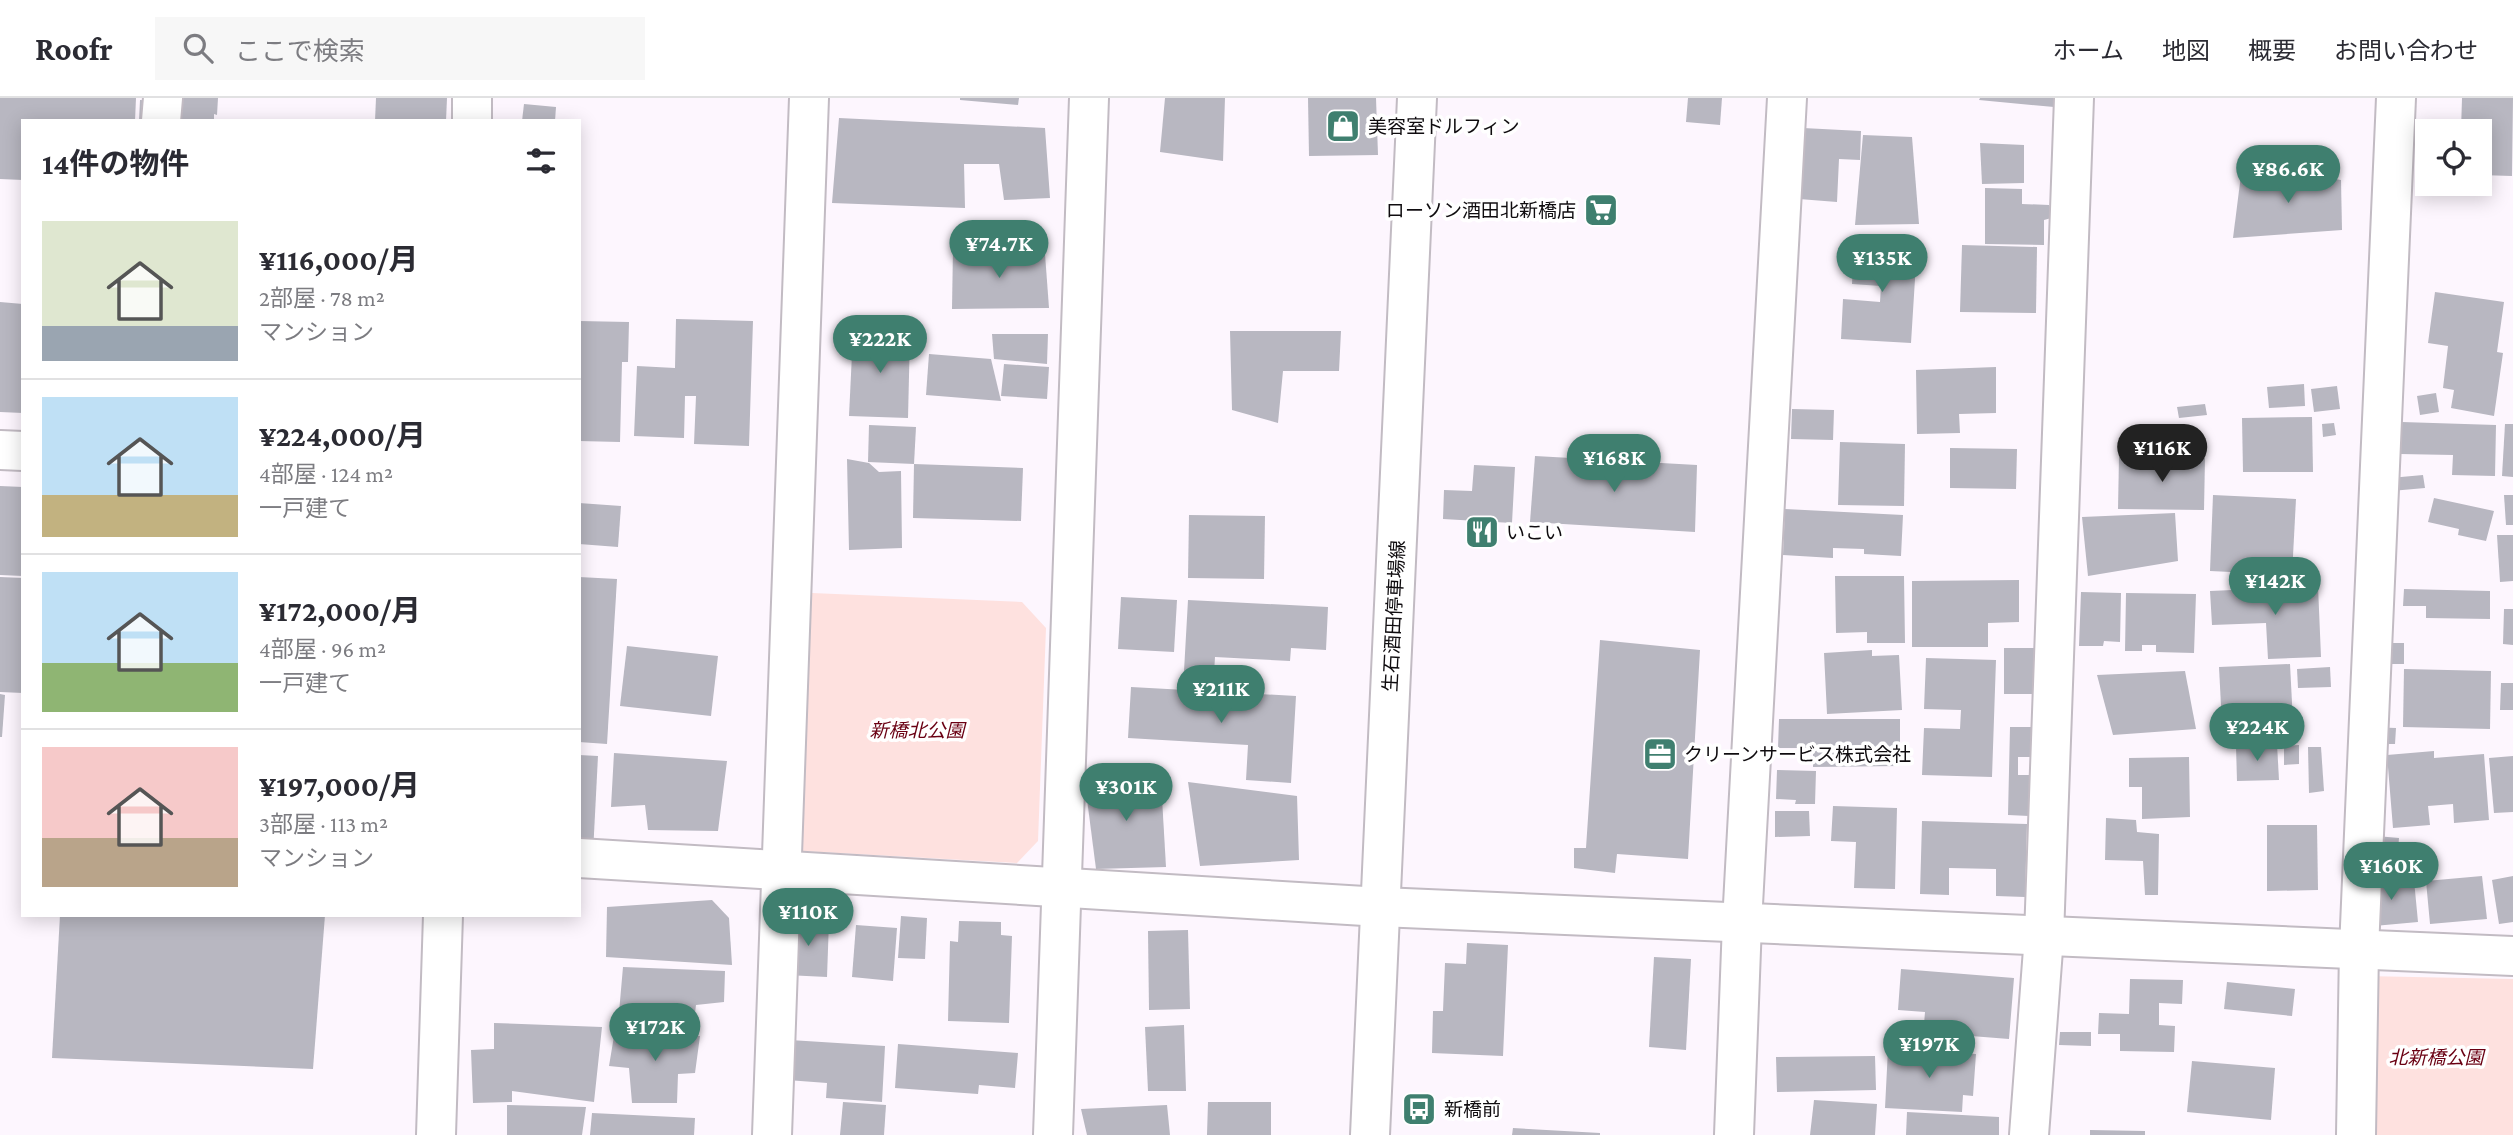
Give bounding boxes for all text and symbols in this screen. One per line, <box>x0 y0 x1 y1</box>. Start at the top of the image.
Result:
search box <box>155 17 645 80</box>
icon: search <box>179 29 217 67</box>
text: Roofr <box>35 30 113 67</box>
text: ここで検索 <box>235 37 365 66</box>
text: ホーム <box>2053 37 2124 64</box>
text: 地図 <box>2162 37 2210 64</box>
text: 概要 <box>2248 37 2296 64</box>
text: お問い合わせ <box>2334 37 2478 64</box>
shop icon: 美容室ドルフィン <box>1324 107 1362 145</box>
place label: 美容室ドルフィン <box>1368 116 1520 137</box>
map controls <box>2415 119 2492 196</box>
button: locate <box>2415 119 2492 196</box>
icon: filters <box>522 142 560 180</box>
pin: ¥86.6K <box>2231 146 2345 205</box>
text: 14件の物件 <box>42 147 189 180</box>
text: ¥86.6K <box>2252 155 2324 181</box>
supermarket icon: ローソン酒田北新橋店 <box>1582 191 1620 229</box>
place label: ローソン酒田北新橋店 <box>1386 200 1576 221</box>
pin: ¥74.7K <box>942 220 1056 280</box>
text: ¥74.7K <box>965 230 1033 256</box>
pin: ¥135K <box>1833 234 1931 294</box>
text: ¥116,000/月 <box>259 243 419 276</box>
text: ¥135K <box>1853 244 1911 270</box>
icon: home <box>98 249 182 333</box>
text: 2部屋 · 78 m² <box>259 285 385 311</box>
pin: ¥222K <box>831 316 929 375</box>
text: マンション <box>259 319 374 345</box>
text: ¥222K <box>849 325 911 351</box>
text: ¥224,000/月 <box>259 419 426 452</box>
pin: ¥116K <box>2113 424 2211 484</box>
icon: home <box>98 425 182 509</box>
pin: ¥168K <box>1565 434 1663 494</box>
text: ¥116K <box>2133 434 2191 460</box>
text: ¥168K <box>1583 444 1645 470</box>
text: 4部屋 · 124 m² <box>259 461 393 487</box>
text: 一戸建て <box>259 495 351 521</box>
restaurant icon: いこい <box>1463 513 1501 551</box>
place label: いこい <box>1506 522 1563 543</box>
street label: 生石酒田停車場線 <box>1380 540 1408 692</box>
pin: ¥142K <box>2226 558 2324 617</box>
text: ¥142K <box>2245 567 2305 593</box>
text: ¥172,000/月 <box>259 594 421 627</box>
icon: home <box>98 600 182 684</box>
text: 4部屋 · 96 m² <box>259 636 386 662</box>
pin: ¥211K <box>1172 666 1270 725</box>
text: 一戸建て <box>259 670 351 696</box>
text: ¥211K <box>1193 675 1249 701</box>
pin: ¥224K <box>2208 704 2306 763</box>
text: ¥224K <box>2225 713 2289 739</box>
park label: 新橋北公園 <box>869 720 967 741</box>
office icon: クリーンサービス株式会社 <box>1641 735 1679 773</box>
place label: クリーンサービス株式会社 <box>1684 744 1911 765</box>
pin: ¥301K <box>1077 764 1175 823</box>
text: ¥197,000/月 <box>259 769 420 802</box>
text: ¥301K <box>1096 773 1156 799</box>
icon: home <box>98 775 182 859</box>
text: 3部屋 · 113 m² <box>259 811 388 837</box>
pin: ¥160K <box>2342 842 2440 902</box>
text: マンション <box>259 845 374 871</box>
text: ¥160K <box>2360 852 2422 878</box>
pin: ¥110K <box>759 888 857 948</box>
text: ¥110K <box>778 898 838 924</box>
pin: ¥172K <box>606 1004 704 1063</box>
text: ¥172K <box>625 1013 685 1039</box>
pin: ¥197K <box>1880 1020 1978 1080</box>
text: ¥197K <box>1899 1030 1959 1056</box>
park label: 北新橋公園 <box>2388 1047 2486 1068</box>
bus stop icon: 新橋前 <box>1400 1090 1438 1128</box>
place label: 新橋前 <box>1444 1099 1501 1120</box>

